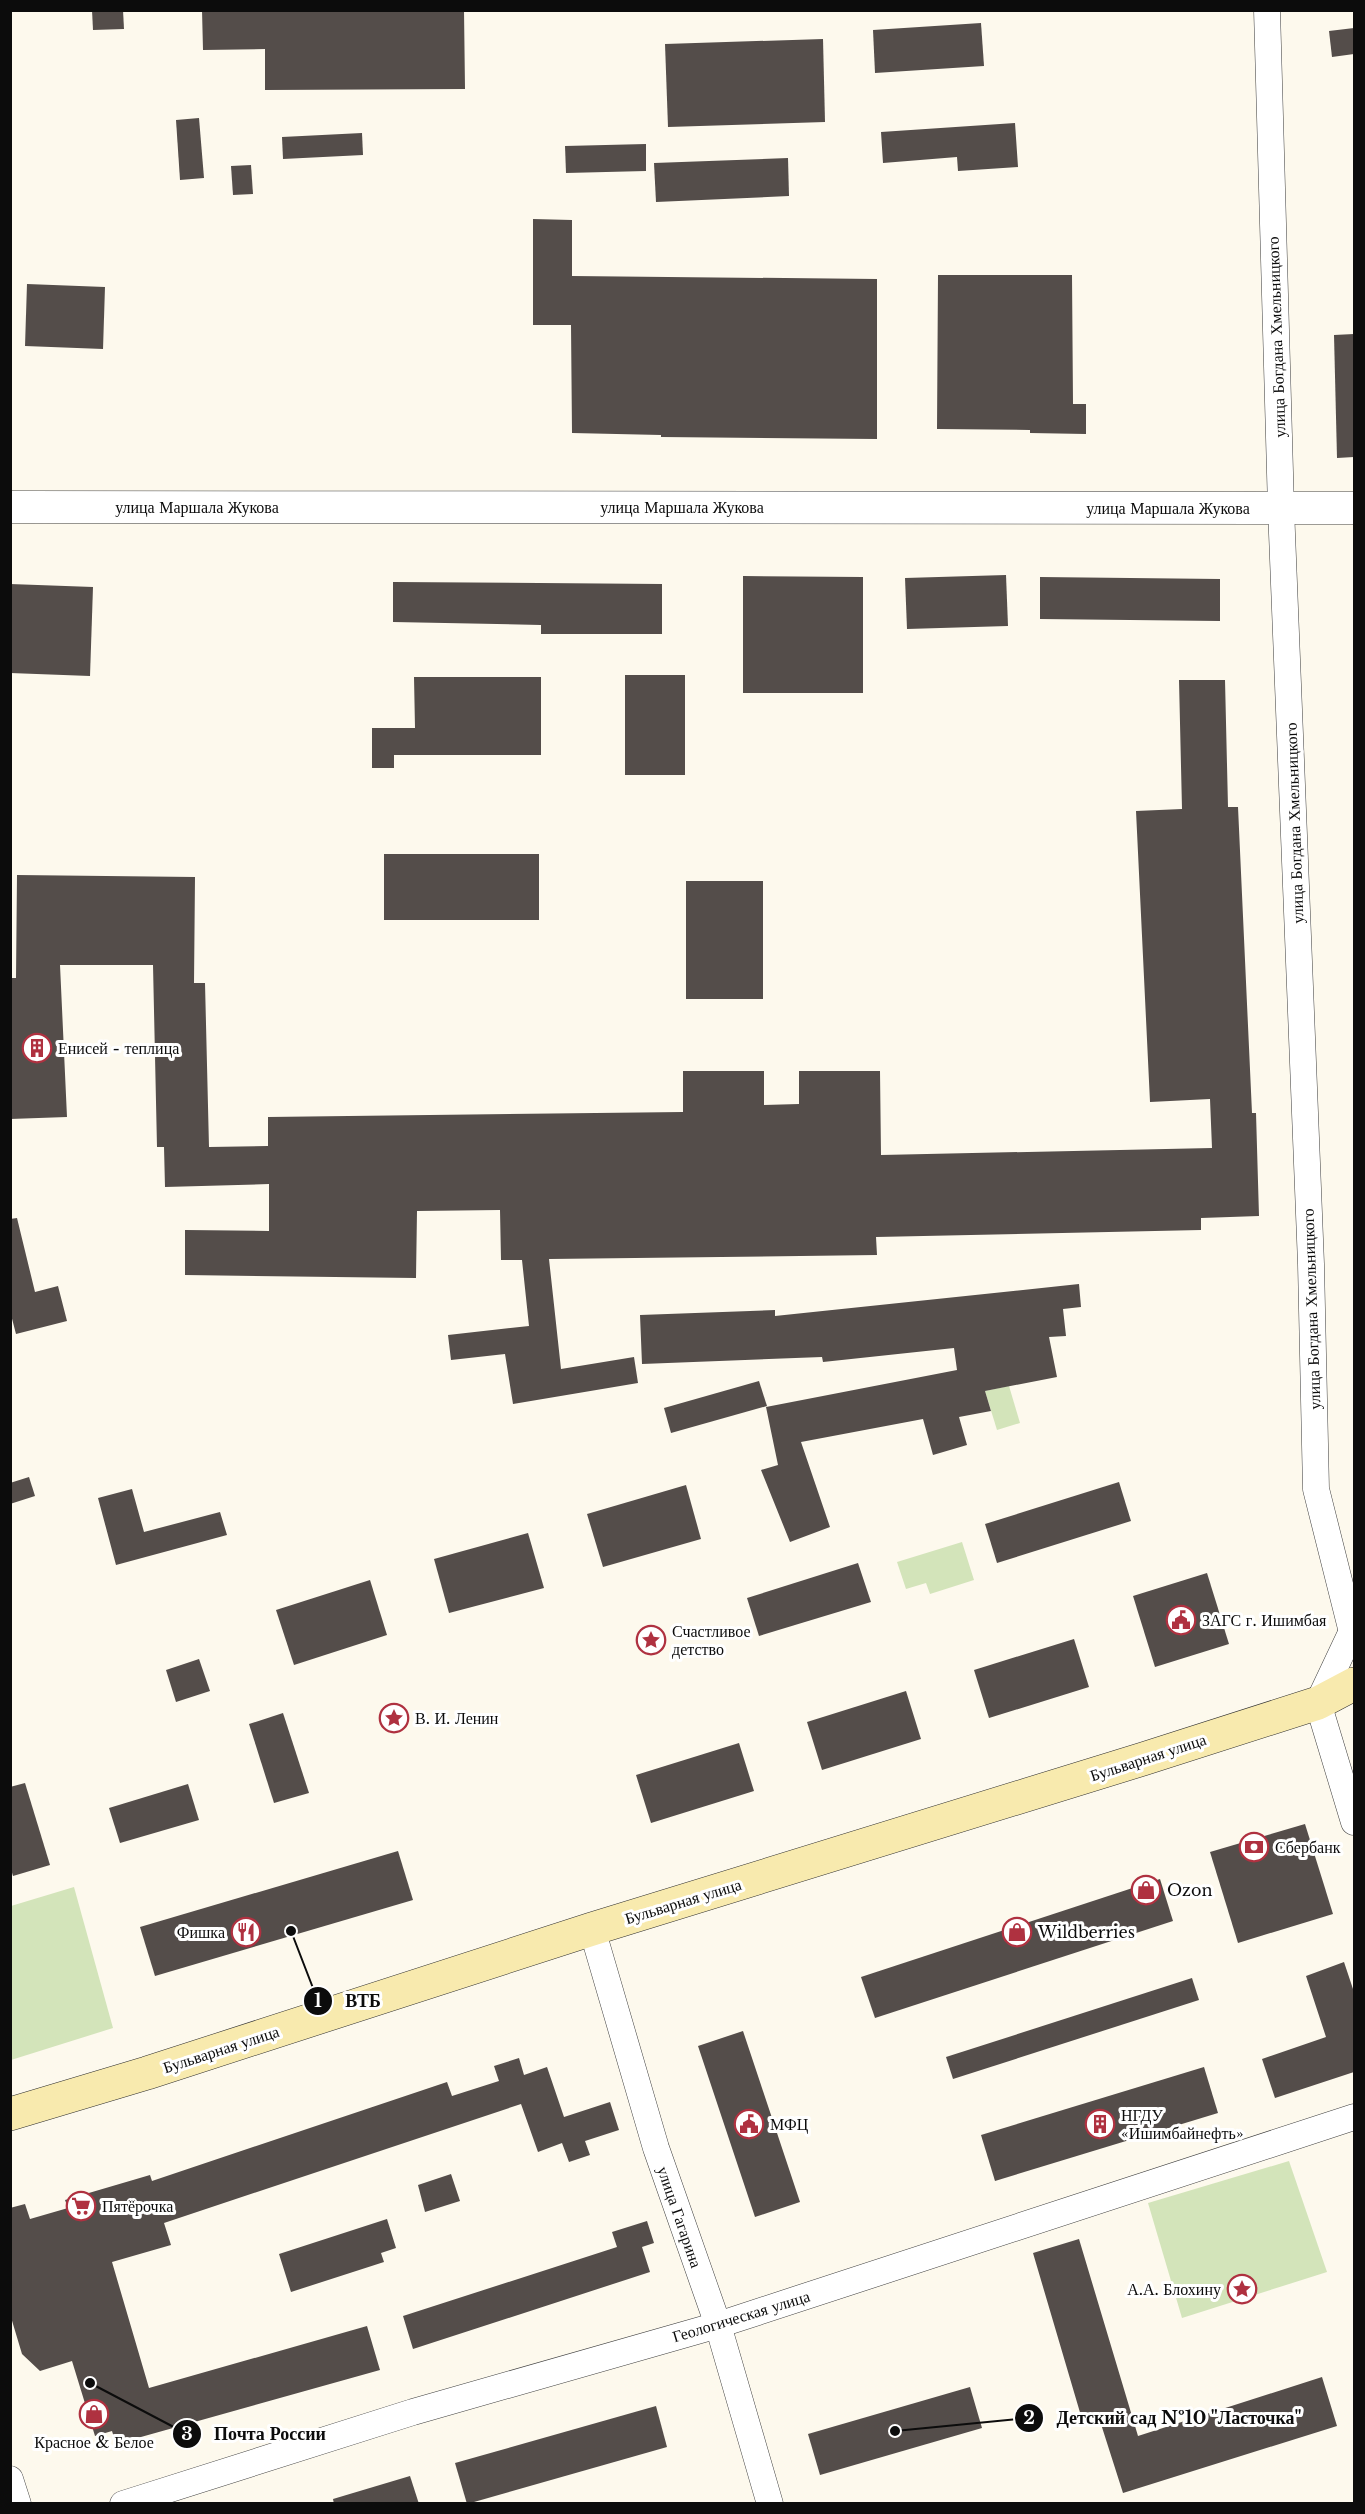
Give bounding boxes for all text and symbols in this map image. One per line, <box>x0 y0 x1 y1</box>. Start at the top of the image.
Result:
street label: улица Богдана Хмельницкого <box>1262 236 1290 438</box>
street label: улица Маршала Жукова <box>115 497 279 517</box>
street label: улица Маршала Жукова <box>600 497 764 517</box>
street label: улица Маршала Жукова <box>1086 498 1250 518</box>
street label: улица Богдана Хмельницкого <box>1280 722 1308 924</box>
building icon: Енисей - теплица <box>21 1032 53 1064</box>
place label: Енисей - теплица <box>58 1038 179 1058</box>
street label: улица Богдана Хмельницкого <box>1297 1208 1325 1410</box>
public building icon: ЗАГС г. Ишимбая <box>1165 1604 1197 1636</box>
place label: ЗАГС г. Ишимбая <box>1202 1610 1327 1630</box>
place label: Счастливое детство <box>672 1621 751 1659</box>
place icon: Счастливое детство <box>635 1624 667 1656</box>
place icon: В. И. Ленин <box>378 1702 410 1734</box>
place label: В. И. Ленин <box>415 1708 499 1728</box>
street label: Бульварная улица <box>1087 1729 1209 1785</box>
bank icon: Сбербанк <box>1238 1831 1270 1863</box>
place label: Сбербанк <box>1275 1837 1341 1857</box>
street label: Бульварная улица <box>622 1874 744 1928</box>
shop icon: Ozon <box>1130 1874 1162 1906</box>
place label: Ozon <box>1167 1880 1212 1900</box>
restaurant icon: Фишка <box>230 1916 262 1948</box>
shop icon: Wildberries <box>1001 1916 1033 1948</box>
place label: Фишка <box>177 1922 225 1942</box>
place label: Wildberries <box>1037 1922 1135 1942</box>
callout: ВТБ <box>303 1983 393 2019</box>
text: 1 <box>314 1990 322 2012</box>
text: ВТБ <box>345 1990 381 2012</box>
street label: Бульварная улица <box>160 2021 282 2077</box>
place label: НГДУ «Ишимбайнефть» <box>1121 2105 1244 2143</box>
public building icon: МФЦ <box>733 2108 765 2140</box>
building icon: НГДУ «Ишимбайнефть» <box>1084 2108 1116 2140</box>
place label: МФЦ <box>770 2114 809 2134</box>
street label: улица Гагарина <box>653 2164 707 2270</box>
supermarket icon: Пятёрочка <box>65 2190 97 2222</box>
place label: Пятёрочка <box>102 2196 173 2216</box>
place icon: А.А. Блохину <box>1226 2273 1258 2305</box>
place label: А.А. Блохину <box>1127 2279 1221 2299</box>
street label: Геологическая улица <box>670 2286 812 2346</box>
shop icon: Красное & Белое <box>78 2398 110 2430</box>
callout: Детский сад №10 "Ласточка" <box>1014 2400 1314 2436</box>
text: 2 <box>1023 2407 1035 2429</box>
text: Детский сад №10 "Ласточка" <box>1056 2407 1302 2429</box>
callout: Почта России <box>172 2416 338 2452</box>
text: 3 <box>181 2423 193 2445</box>
text: Почта России <box>214 2423 326 2445</box>
place label: Красное & Белое <box>34 2432 154 2452</box>

